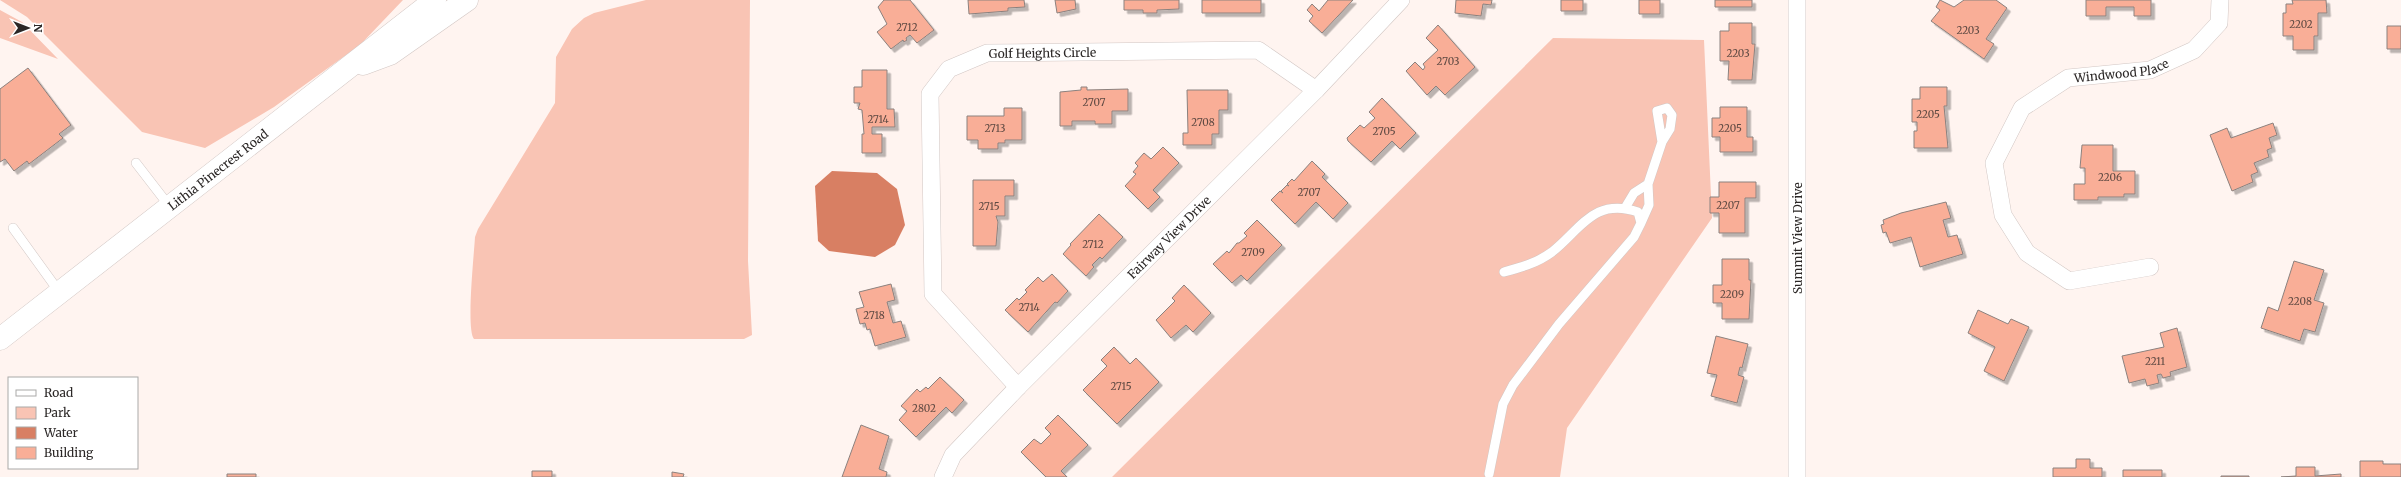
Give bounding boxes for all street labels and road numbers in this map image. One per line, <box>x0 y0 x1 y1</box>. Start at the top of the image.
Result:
street label: Golf Heights Circle <box>989 44 1096 60</box>
street label: Windwood Place <box>2072 55 2171 85</box>
street label: Lithia Pinecrest Road <box>165 126 271 213</box>
street label: Summit View Drive <box>1790 182 1805 294</box>
street label: Fairway View Drive <box>1124 192 1213 281</box>

